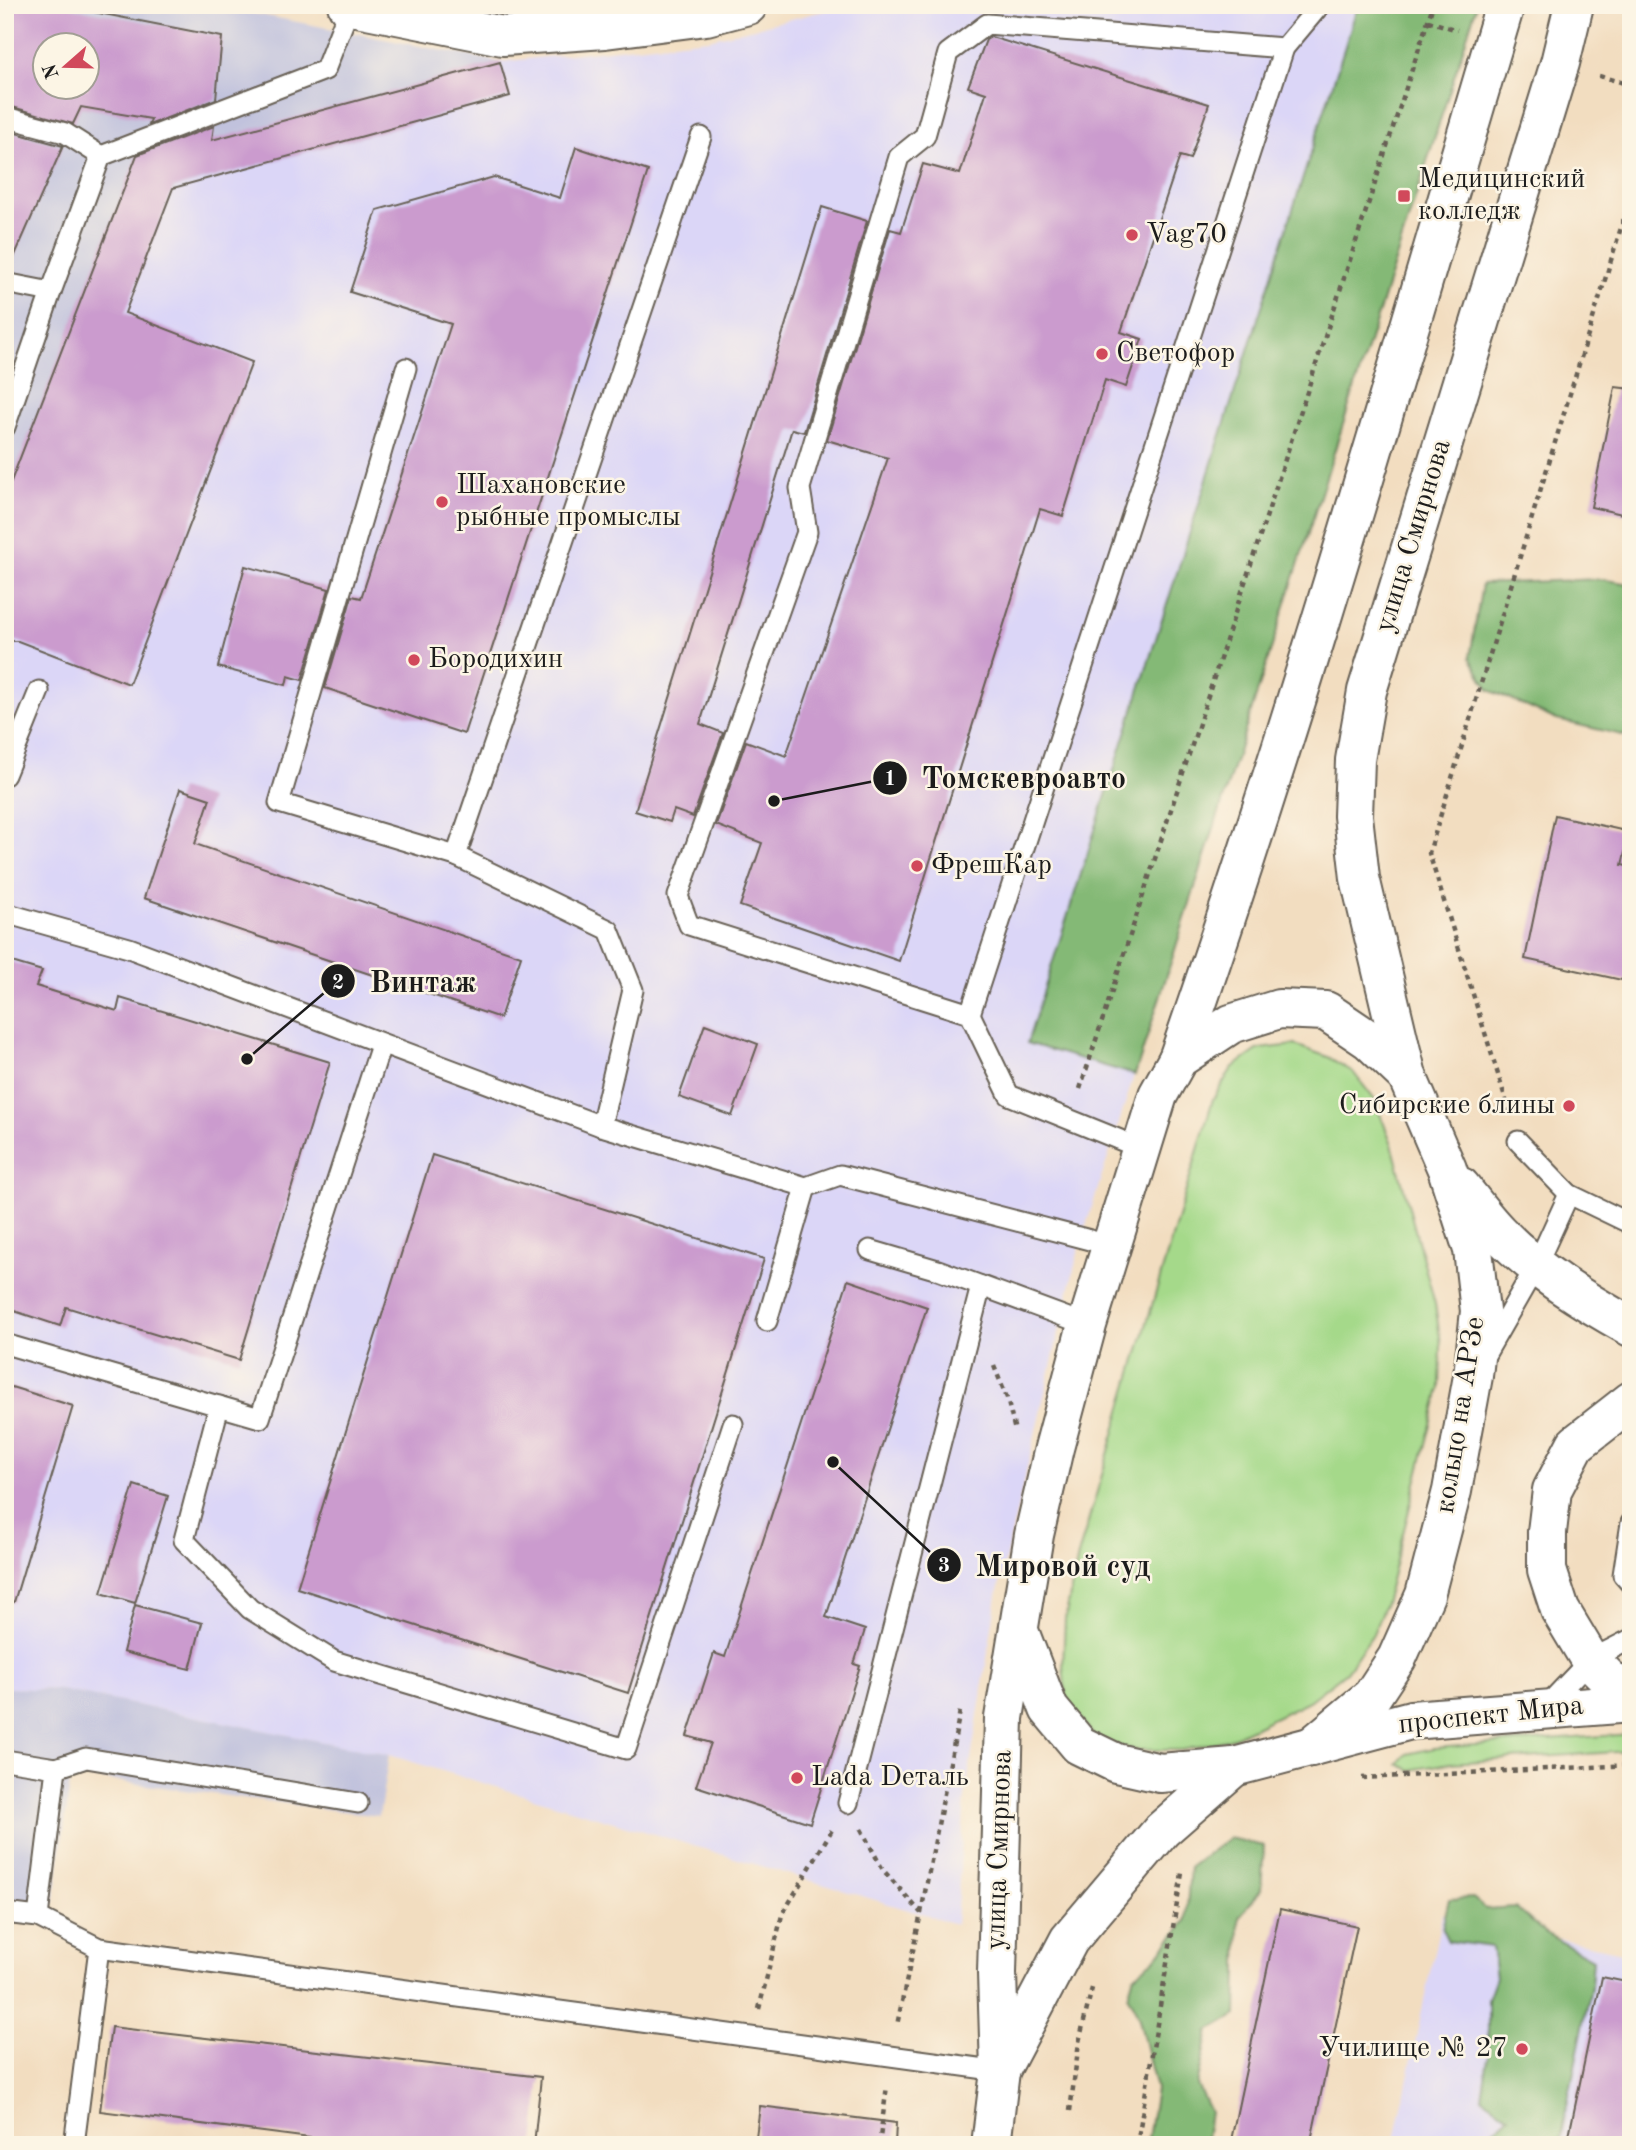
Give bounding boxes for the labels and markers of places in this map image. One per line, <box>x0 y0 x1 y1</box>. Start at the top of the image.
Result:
place label: Медицинский колледж <box>1418 166 1585 226</box>
marker: Медицинский колледж <box>1396 188 1412 204</box>
place label: Vag70 <box>1146 221 1227 249</box>
marker: Vag70 <box>1124 227 1140 243</box>
place label: Светофор <box>1116 340 1235 368</box>
marker: Светофор <box>1094 346 1110 362</box>
place label: Шахановские рыбные промыслы <box>456 472 681 532</box>
marker: Шахановские рыбные промыслы <box>434 494 450 510</box>
place label: Бородихин <box>428 646 563 674</box>
marker: Бородихин <box>406 652 422 668</box>
callout: Томскевроавто <box>873 752 1140 803</box>
place label: ФрешКар <box>931 852 1052 880</box>
marker: ФрешКар <box>909 858 925 874</box>
callout: Винтаж <box>320 956 490 1007</box>
place label: Сибирские блины <box>1339 1092 1555 1120</box>
marker: Сибирские блины <box>1561 1098 1577 1114</box>
callout: Мировой суд <box>927 1540 1165 1591</box>
place label: Lada Dеталь <box>811 1764 969 1792</box>
marker: Lada Dеталь <box>789 1770 805 1786</box>
place label: Училище № 27 <box>1318 2035 1508 2063</box>
marker: Училище № 27 <box>1514 2041 1530 2057</box>

